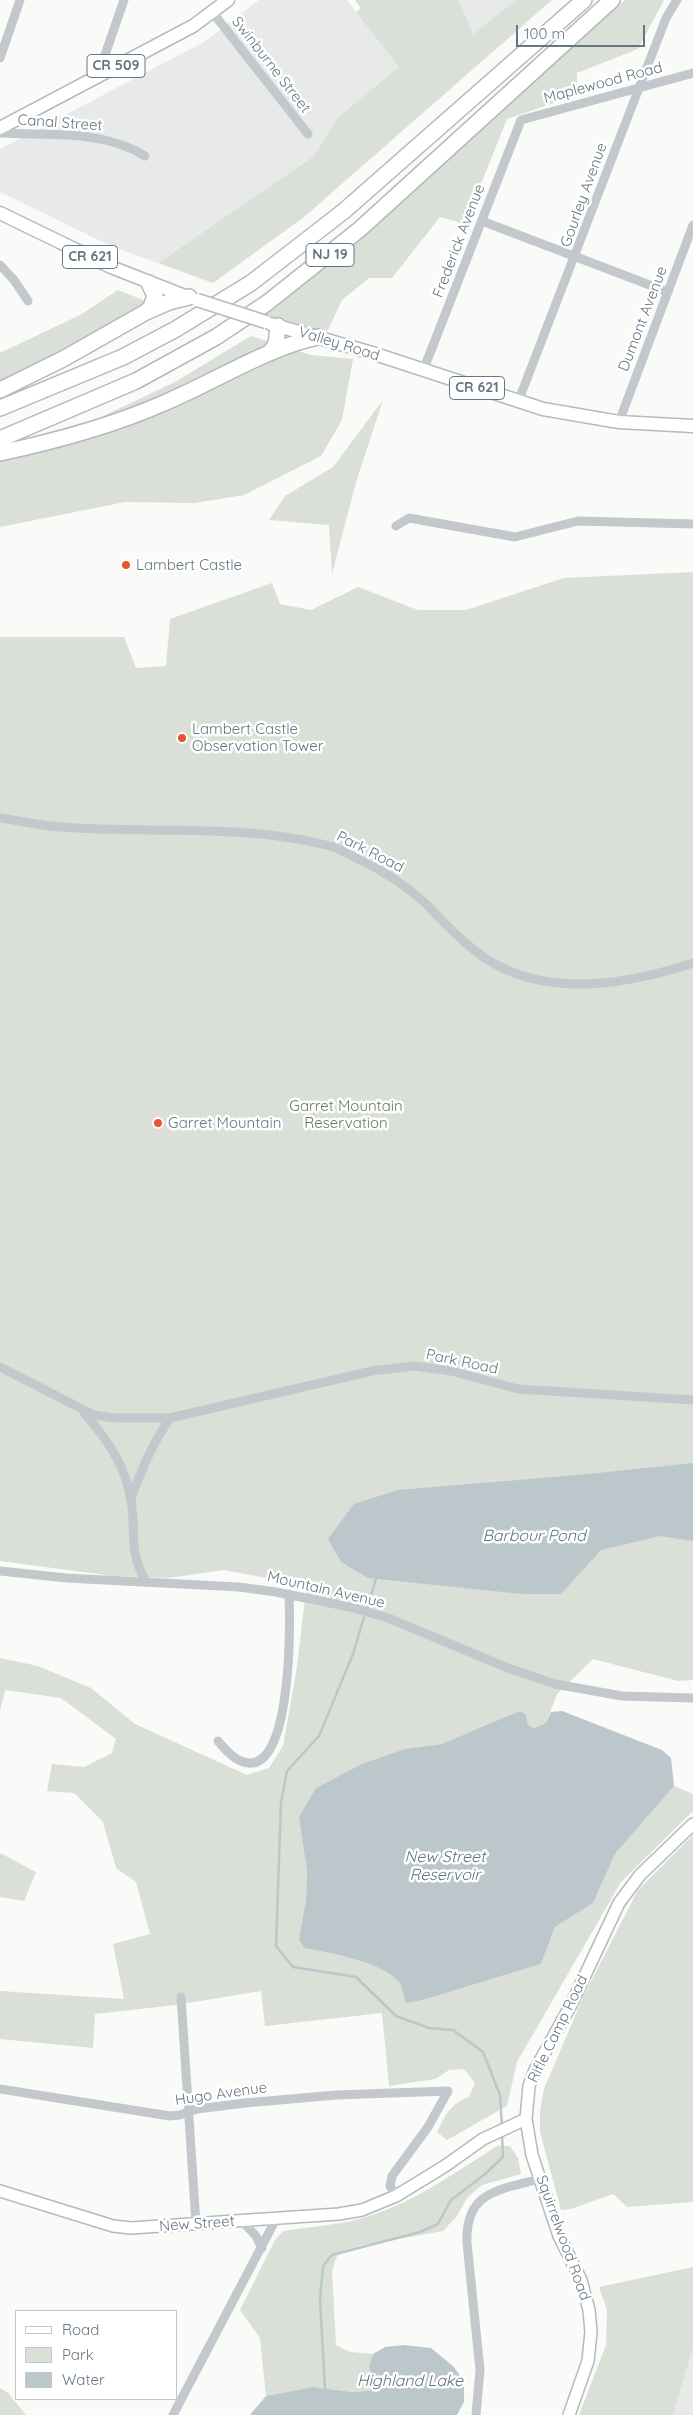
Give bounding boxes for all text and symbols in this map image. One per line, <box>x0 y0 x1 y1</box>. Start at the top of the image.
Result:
street label: Swinburne Street <box>228 13 314 117</box>
scale bar <box>518 15 647 47</box>
text: 100 m <box>524 24 565 43</box>
road number: CR 509 <box>87 54 145 78</box>
street label: Maplewood Road <box>542 58 664 108</box>
street label: Canal Street <box>17 111 103 135</box>
street label: Gourley Avenue <box>557 141 611 249</box>
street label: Frederick Avenue <box>429 182 489 300</box>
road number: NJ 19 <box>306 244 354 266</box>
road number: CR 621 <box>62 246 118 268</box>
street label: Dumont Avenue <box>615 264 671 374</box>
street label: Valley Road <box>296 323 382 365</box>
road number: CR 621 <box>450 376 504 399</box>
place label: Lambert Castle <box>136 556 242 574</box>
marker: Lambert Castle <box>120 559 132 571</box>
place label: Lambert Castle Observation Tower <box>192 720 324 755</box>
marker: Lambert Castle Observation Tower <box>176 732 188 744</box>
street label: Park Road <box>333 827 407 877</box>
park label: Garret Mountain Reservation <box>289 1097 403 1132</box>
place label: Garret Mountain <box>168 1114 281 1132</box>
marker: Garret Mountain <box>152 1117 164 1129</box>
street label: Park Road <box>424 1346 500 1378</box>
water label: Barbour Pond <box>482 1526 586 1546</box>
street label: Mountain Avenue <box>265 1568 387 1612</box>
water label: New Street Reservoir <box>405 1847 485 1885</box>
street label: Rifle Camp Road <box>524 1972 592 2086</box>
street label: Hugo Avenue <box>174 2079 268 2109</box>
street label: Squirrelwood Road <box>532 2173 594 2303</box>
street label: New Street <box>159 2212 235 2236</box>
legend <box>15 2310 178 2400</box>
text: Road <box>62 2320 99 2339</box>
text: Park <box>62 2345 94 2364</box>
text: Water <box>62 2370 105 2389</box>
water label: Highland Lake <box>357 2371 463 2391</box>

